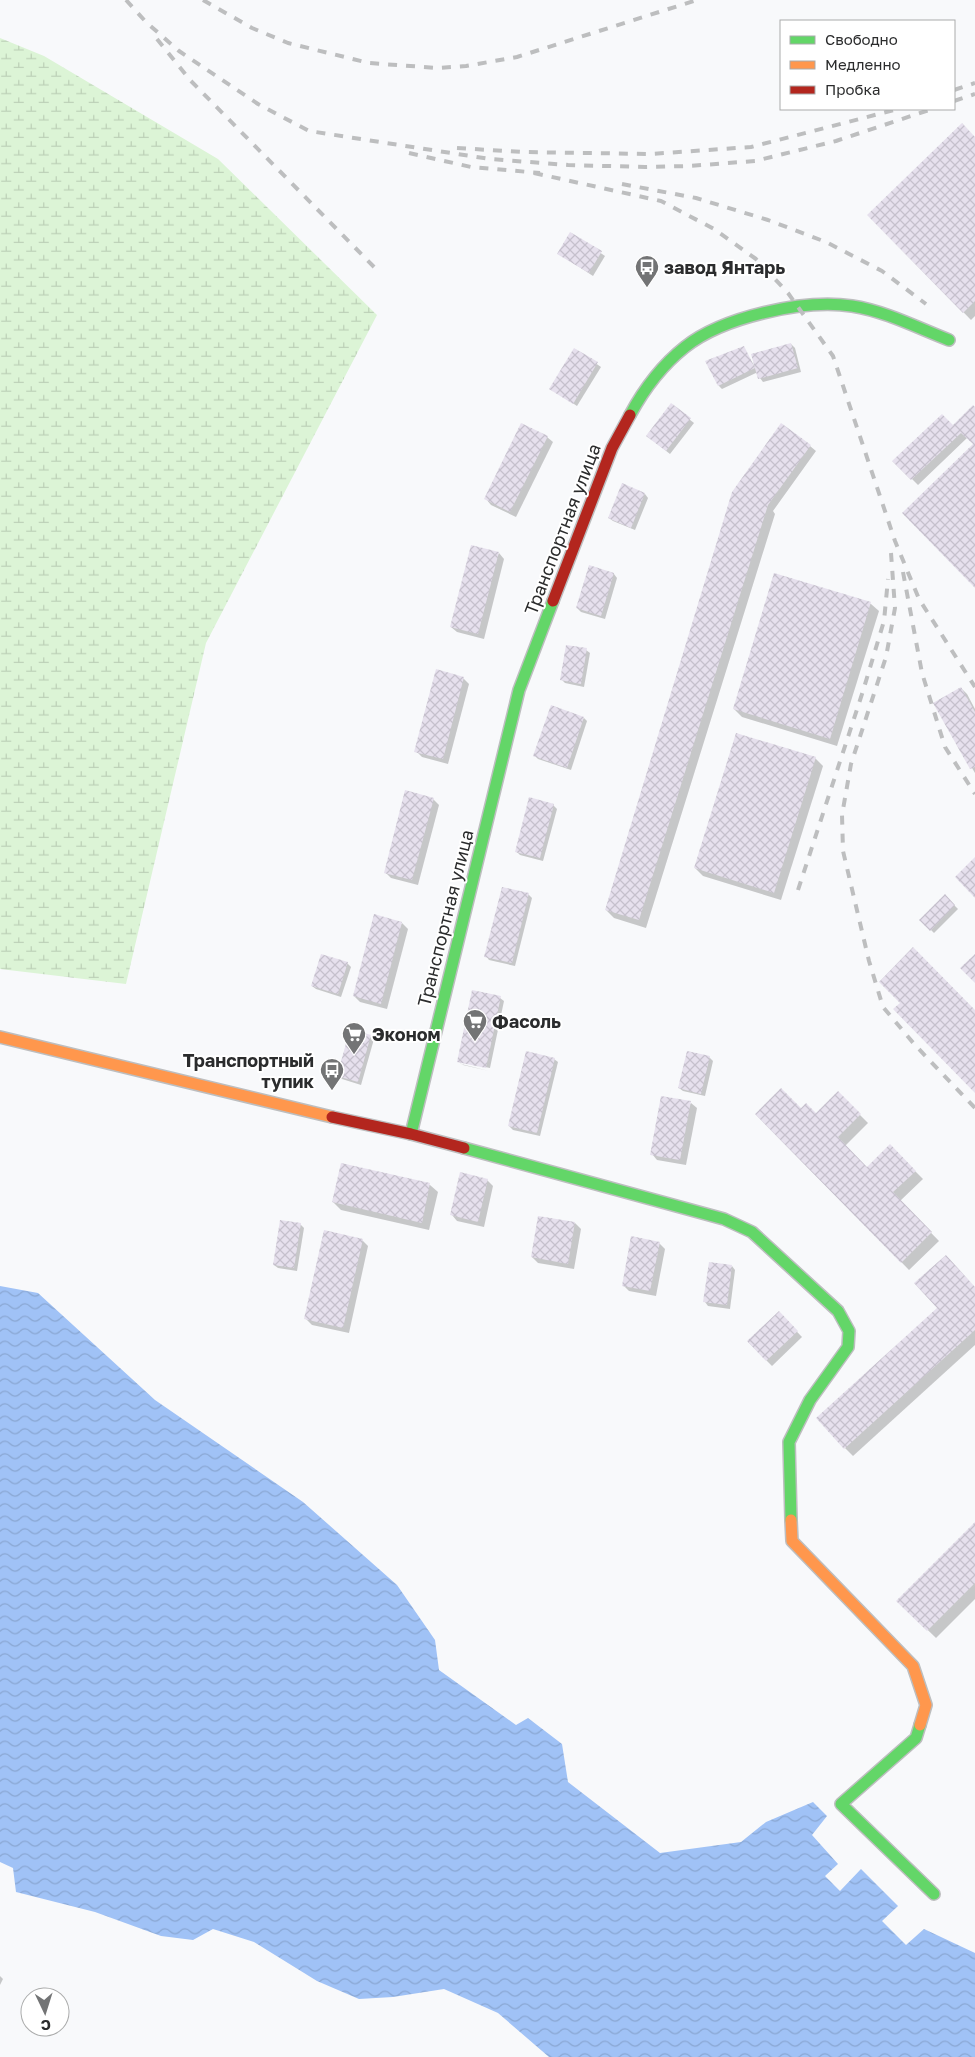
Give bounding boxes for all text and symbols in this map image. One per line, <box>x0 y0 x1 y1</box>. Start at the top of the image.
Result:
legend <box>780 20 955 110</box>
text: Свободно <box>825 30 898 48</box>
text: Медленно <box>825 55 901 73</box>
text: Пробка <box>825 80 880 98</box>
bus stop icon: завод Янтарь <box>634 254 660 288</box>
place label: завод Янтарь <box>664 256 785 278</box>
street label: Транспортная улица <box>519 440 605 618</box>
street label: Транспортная улица <box>412 827 478 1009</box>
supermarket icon: Фасоль <box>462 1008 488 1042</box>
place label: Фасоль <box>492 1010 561 1032</box>
supermarket icon: Эконом <box>341 1021 367 1055</box>
place label: Эконом <box>372 1023 440 1045</box>
place label: Транспортный тупик <box>183 1049 315 1092</box>
bus stop icon: Транспортный тупик <box>319 1057 345 1091</box>
north arrow <box>20 1987 70 2037</box>
text: С <box>40 2017 51 2034</box>

